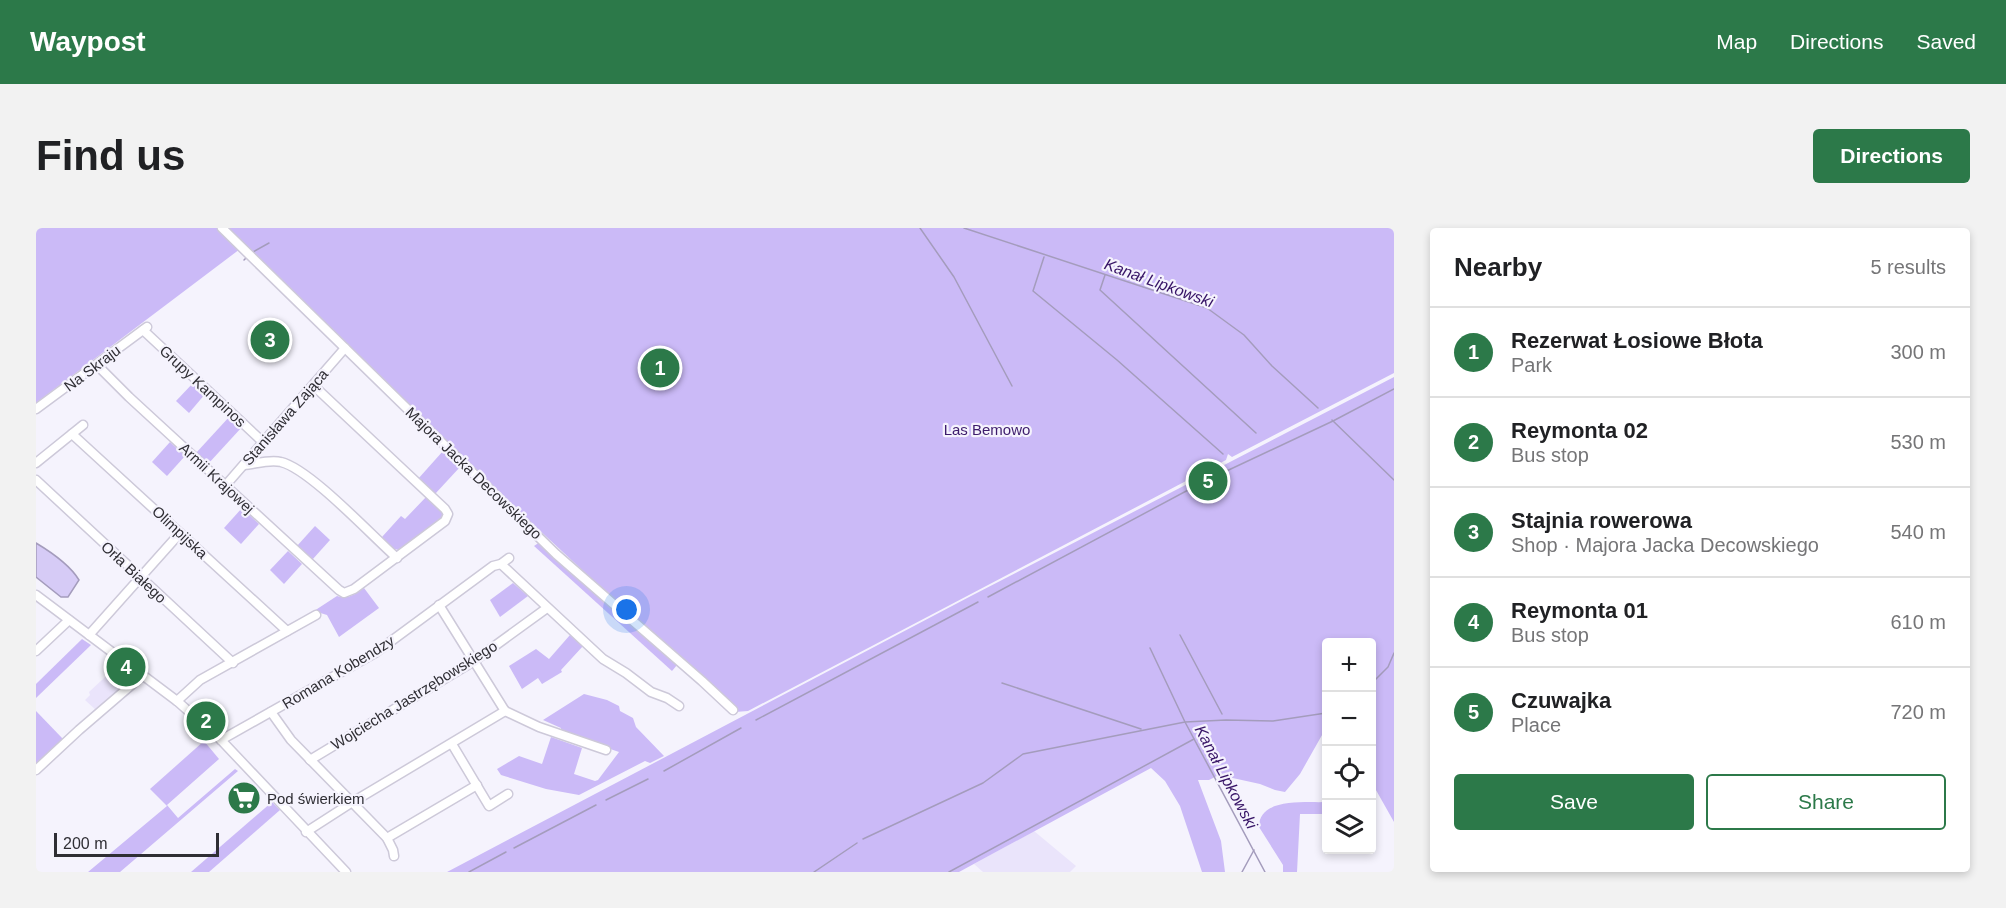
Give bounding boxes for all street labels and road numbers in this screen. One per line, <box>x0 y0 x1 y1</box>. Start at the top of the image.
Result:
street label: Na Skraju <box>61 341 123 395</box>
street label: Grupy Kampinos <box>156 342 250 430</box>
street label: Stanisława Zająca <box>239 365 332 469</box>
street label: Majora Jacka Decowskiego <box>402 403 546 543</box>
street label: Armii Krajowej <box>176 439 258 517</box>
street label: Olimpijska <box>149 502 212 562</box>
street label: Orła Białego <box>98 538 170 606</box>
street label: Romana Kobendzy <box>279 632 397 712</box>
street label: Wojciecha Jastrzębowskiego <box>328 637 500 753</box>

